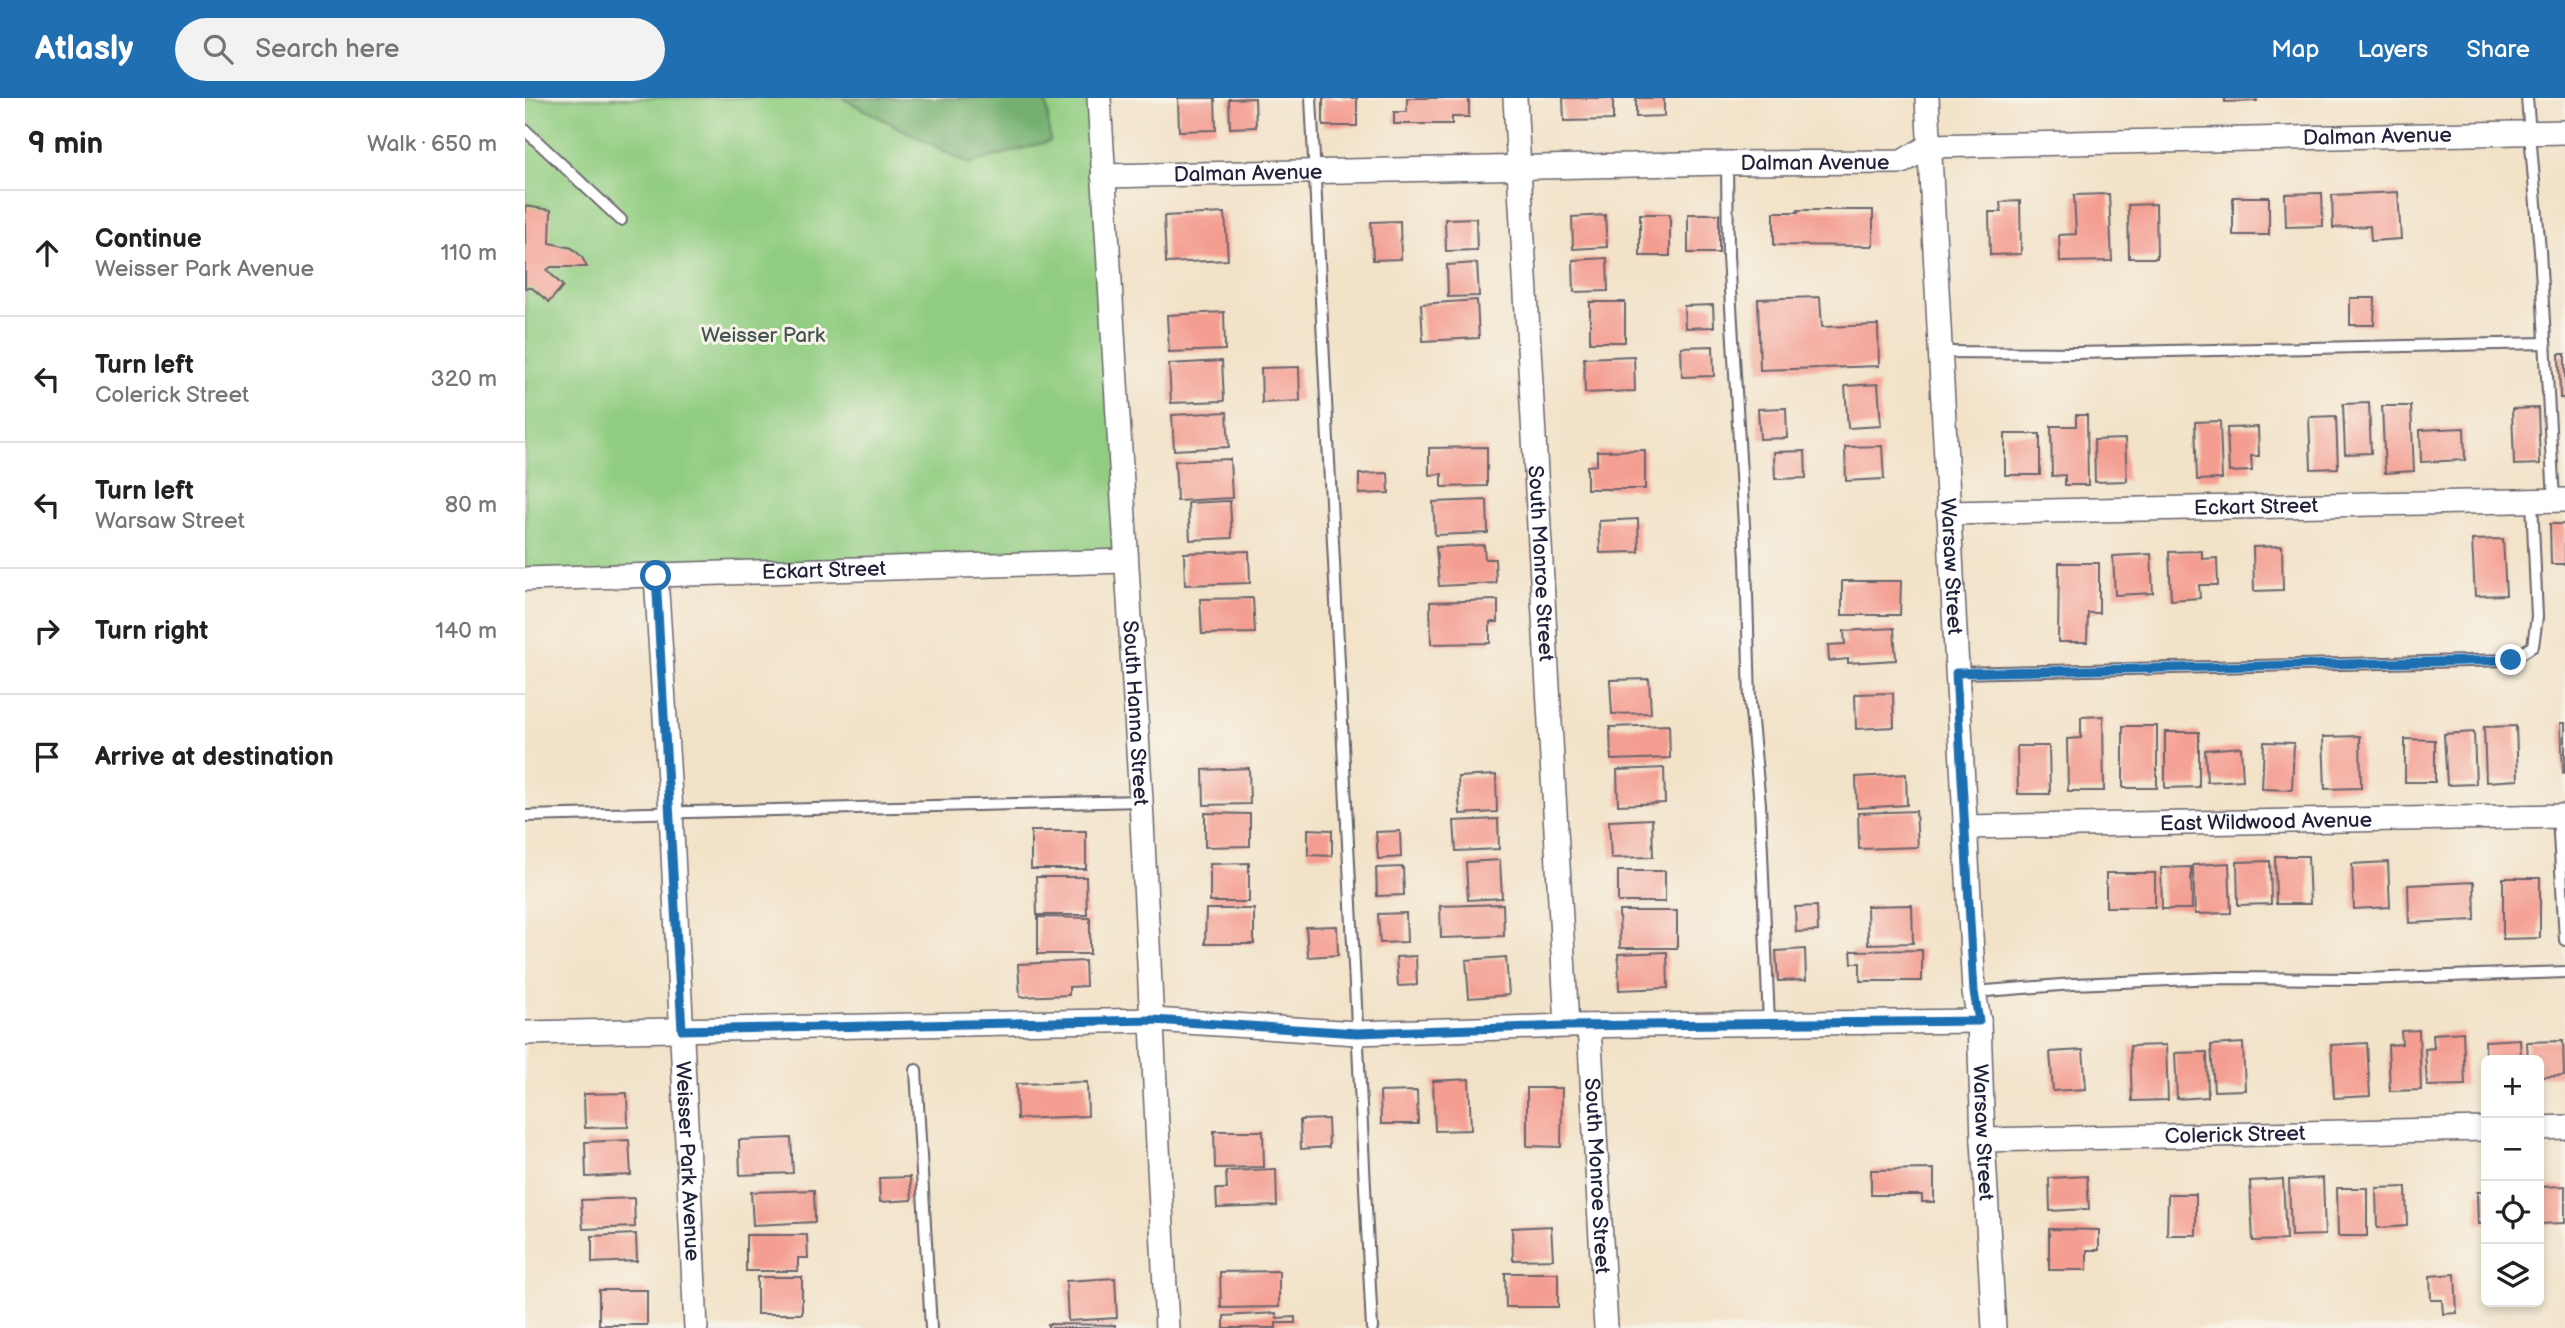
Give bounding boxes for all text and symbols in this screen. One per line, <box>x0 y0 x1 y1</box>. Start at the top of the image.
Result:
search box <box>175 18 665 81</box>
text: Atlasly <box>35 29 133 69</box>
icon: search <box>199 30 237 68</box>
text: Search here <box>255 34 399 65</box>
text: Map <box>2271 35 2319 64</box>
text: Layers <box>2357 35 2428 64</box>
text: Share <box>2466 35 2530 64</box>
street label: Dalman Avenue <box>2303 122 2452 150</box>
text: 9 min <box>28 126 103 162</box>
text: Walk · 650 m <box>367 130 497 158</box>
street label: Dalman Avenue <box>1740 150 1889 175</box>
street label: Dalman Avenue <box>1173 159 1323 187</box>
text: Continue <box>95 224 202 255</box>
icon: ahead <box>28 234 66 272</box>
text: 110 m <box>440 239 497 267</box>
text: Weisser Park Avenue <box>95 255 314 283</box>
park label: Weisser Park <box>701 323 826 348</box>
text: Turn left <box>95 350 194 381</box>
icon: left <box>28 360 66 398</box>
text: 320 m <box>431 365 497 393</box>
text: Colerick Street <box>95 381 249 409</box>
street label: South Monroe Street <box>1523 465 1559 663</box>
text: Turn left <box>95 476 194 507</box>
icon: left <box>28 486 66 524</box>
text: 80 m <box>445 491 497 519</box>
street label: Eckart Street <box>2194 493 2319 520</box>
street label: Warsaw Street <box>1936 497 1968 636</box>
text: Warsaw Street <box>95 507 245 535</box>
street label: Eckart Street <box>761 556 887 584</box>
route start <box>640 560 671 591</box>
icon: right <box>28 612 66 650</box>
text: Turn right <box>95 616 208 647</box>
text: 140 m <box>435 617 497 645</box>
street label: South Hanna Street <box>1118 619 1154 807</box>
route end <box>2495 644 2526 675</box>
icon: arrive <box>28 738 66 776</box>
text: Arrive at destination <box>95 742 334 773</box>
street label: East Wildwood Avenue <box>2160 807 2372 836</box>
map controls <box>2481 1055 2544 1307</box>
button: + <box>2481 1055 2544 1118</box>
street label: Weisser Park Avenue <box>671 1061 705 1262</box>
street label: Warsaw Street <box>1968 1063 1999 1202</box>
street label: South Monroe Street <box>1579 1077 1615 1275</box>
button: − <box>2481 1118 2544 1181</box>
street label: Colerick Street <box>2164 1120 2306 1149</box>
button: locate <box>2481 1181 2544 1244</box>
button: layers <box>2481 1244 2544 1307</box>

